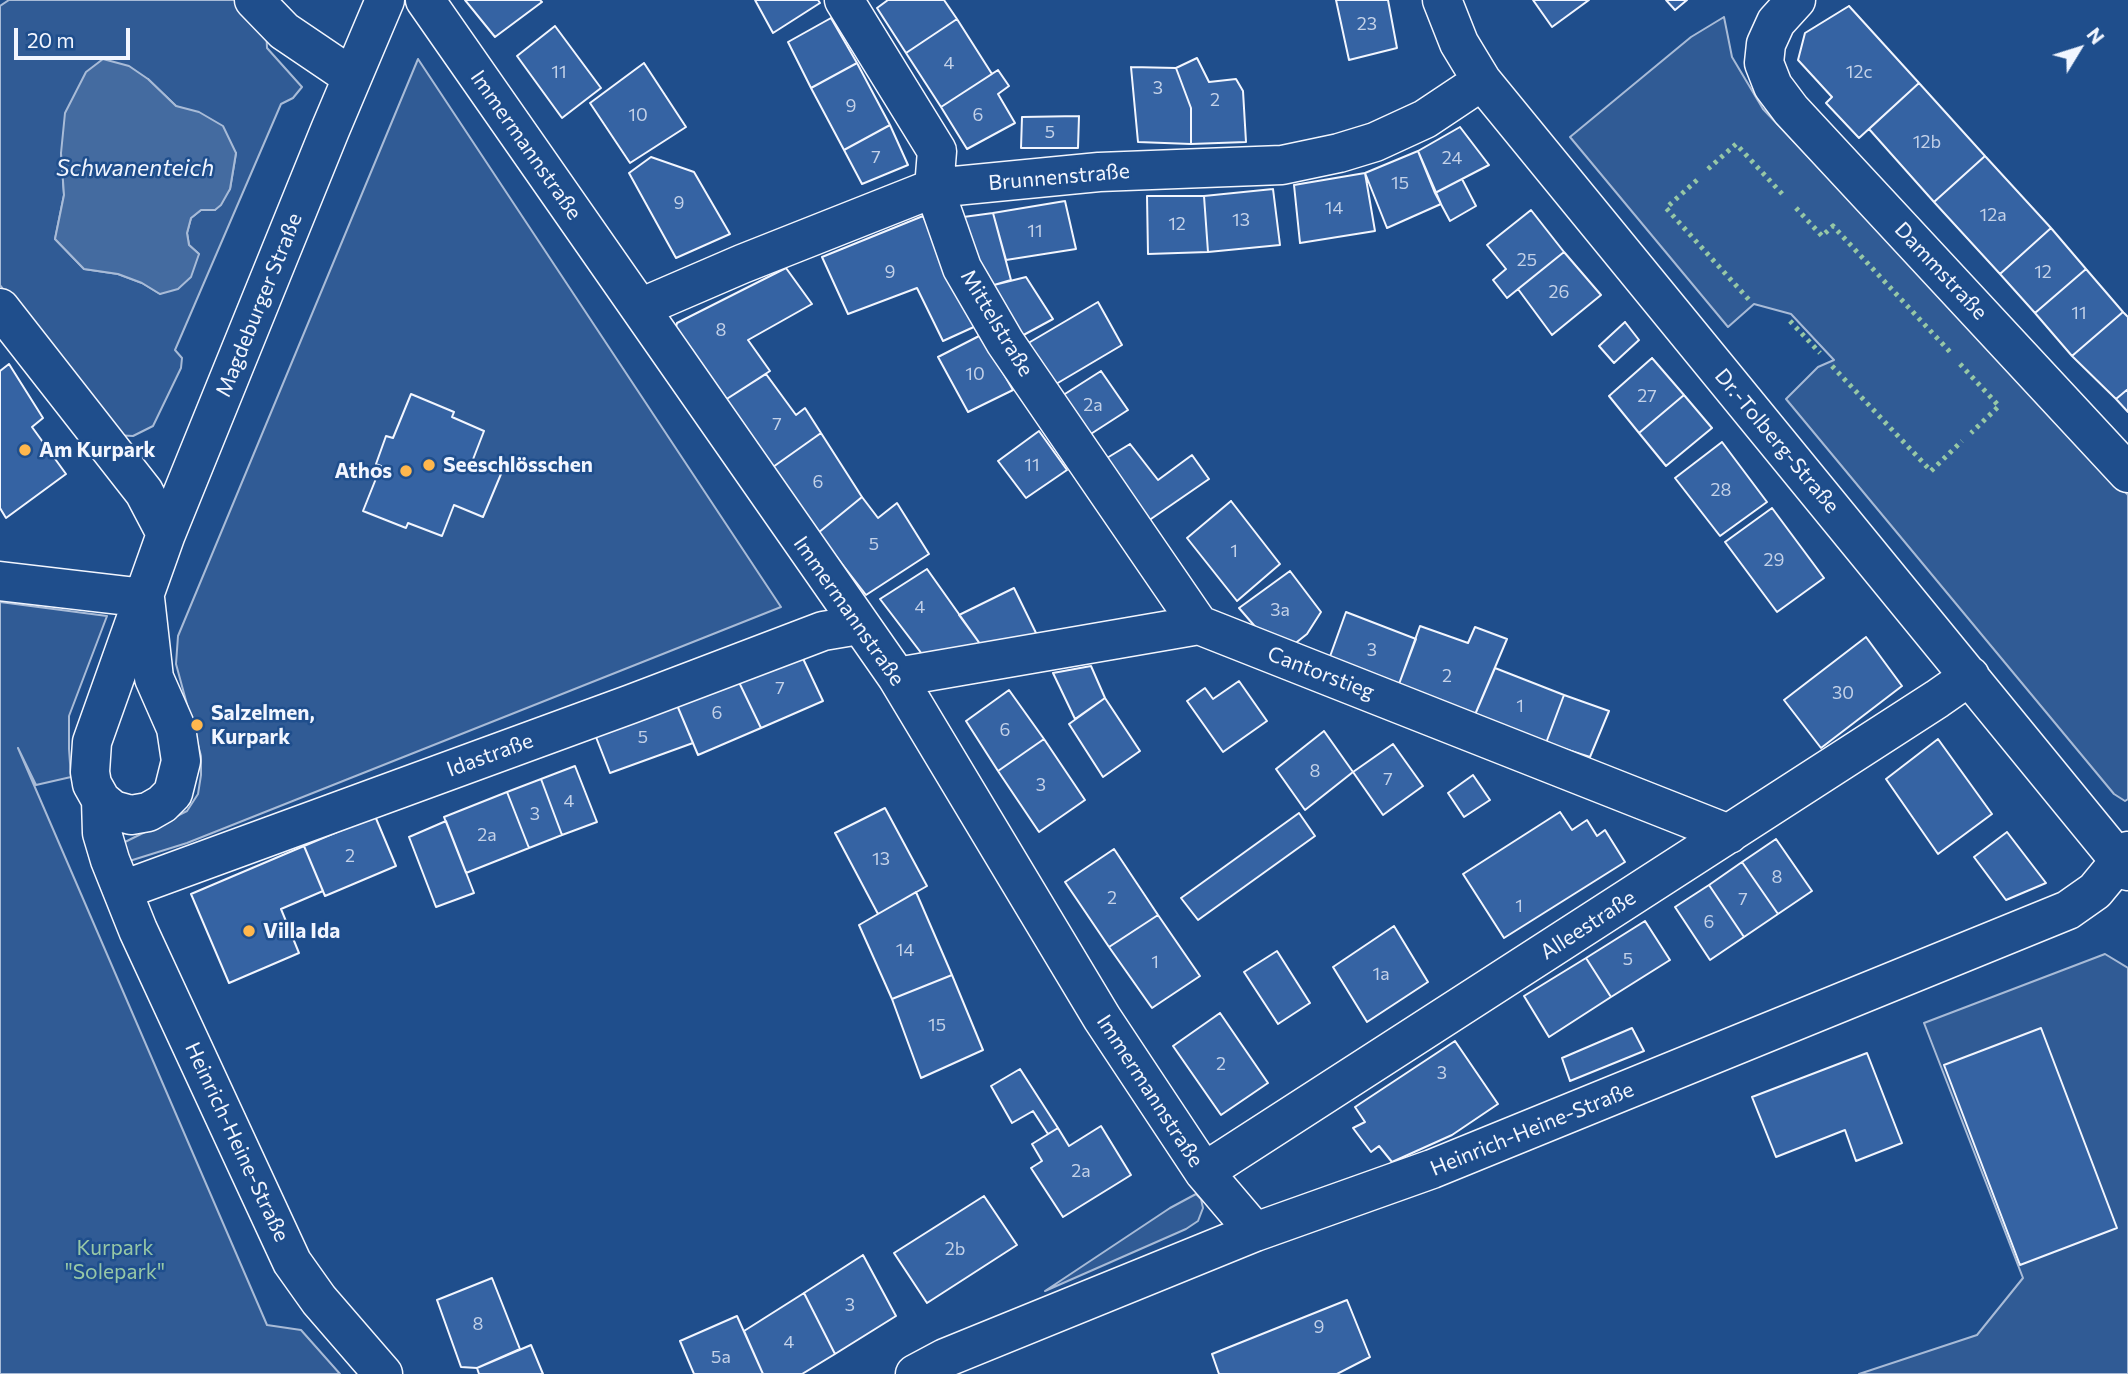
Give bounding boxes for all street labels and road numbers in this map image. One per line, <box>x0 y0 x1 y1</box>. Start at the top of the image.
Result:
street label: Immermannstraße <box>465 66 587 224</box>
street label: Brunnenstraße <box>987 158 1131 196</box>
street label: Magdeburger Straße <box>211 209 307 401</box>
street label: Dammstraße <box>1889 217 1993 325</box>
street label: Mittelstraße <box>955 265 1039 381</box>
street label: Dr.-Tolberg-Straße <box>1709 364 1845 518</box>
street label: Immermannstraße <box>788 532 910 690</box>
street label: Cantorstieg <box>1264 641 1378 705</box>
street label: Idastraße <box>443 728 537 782</box>
street label: Alleestraße <box>1536 885 1640 965</box>
street label: Immermannstraße <box>1091 1010 1209 1172</box>
street label: Heinrich-Heine-Straße <box>180 1038 294 1246</box>
street label: Heinrich-Heine-Straße <box>1427 1077 1637 1181</box>

